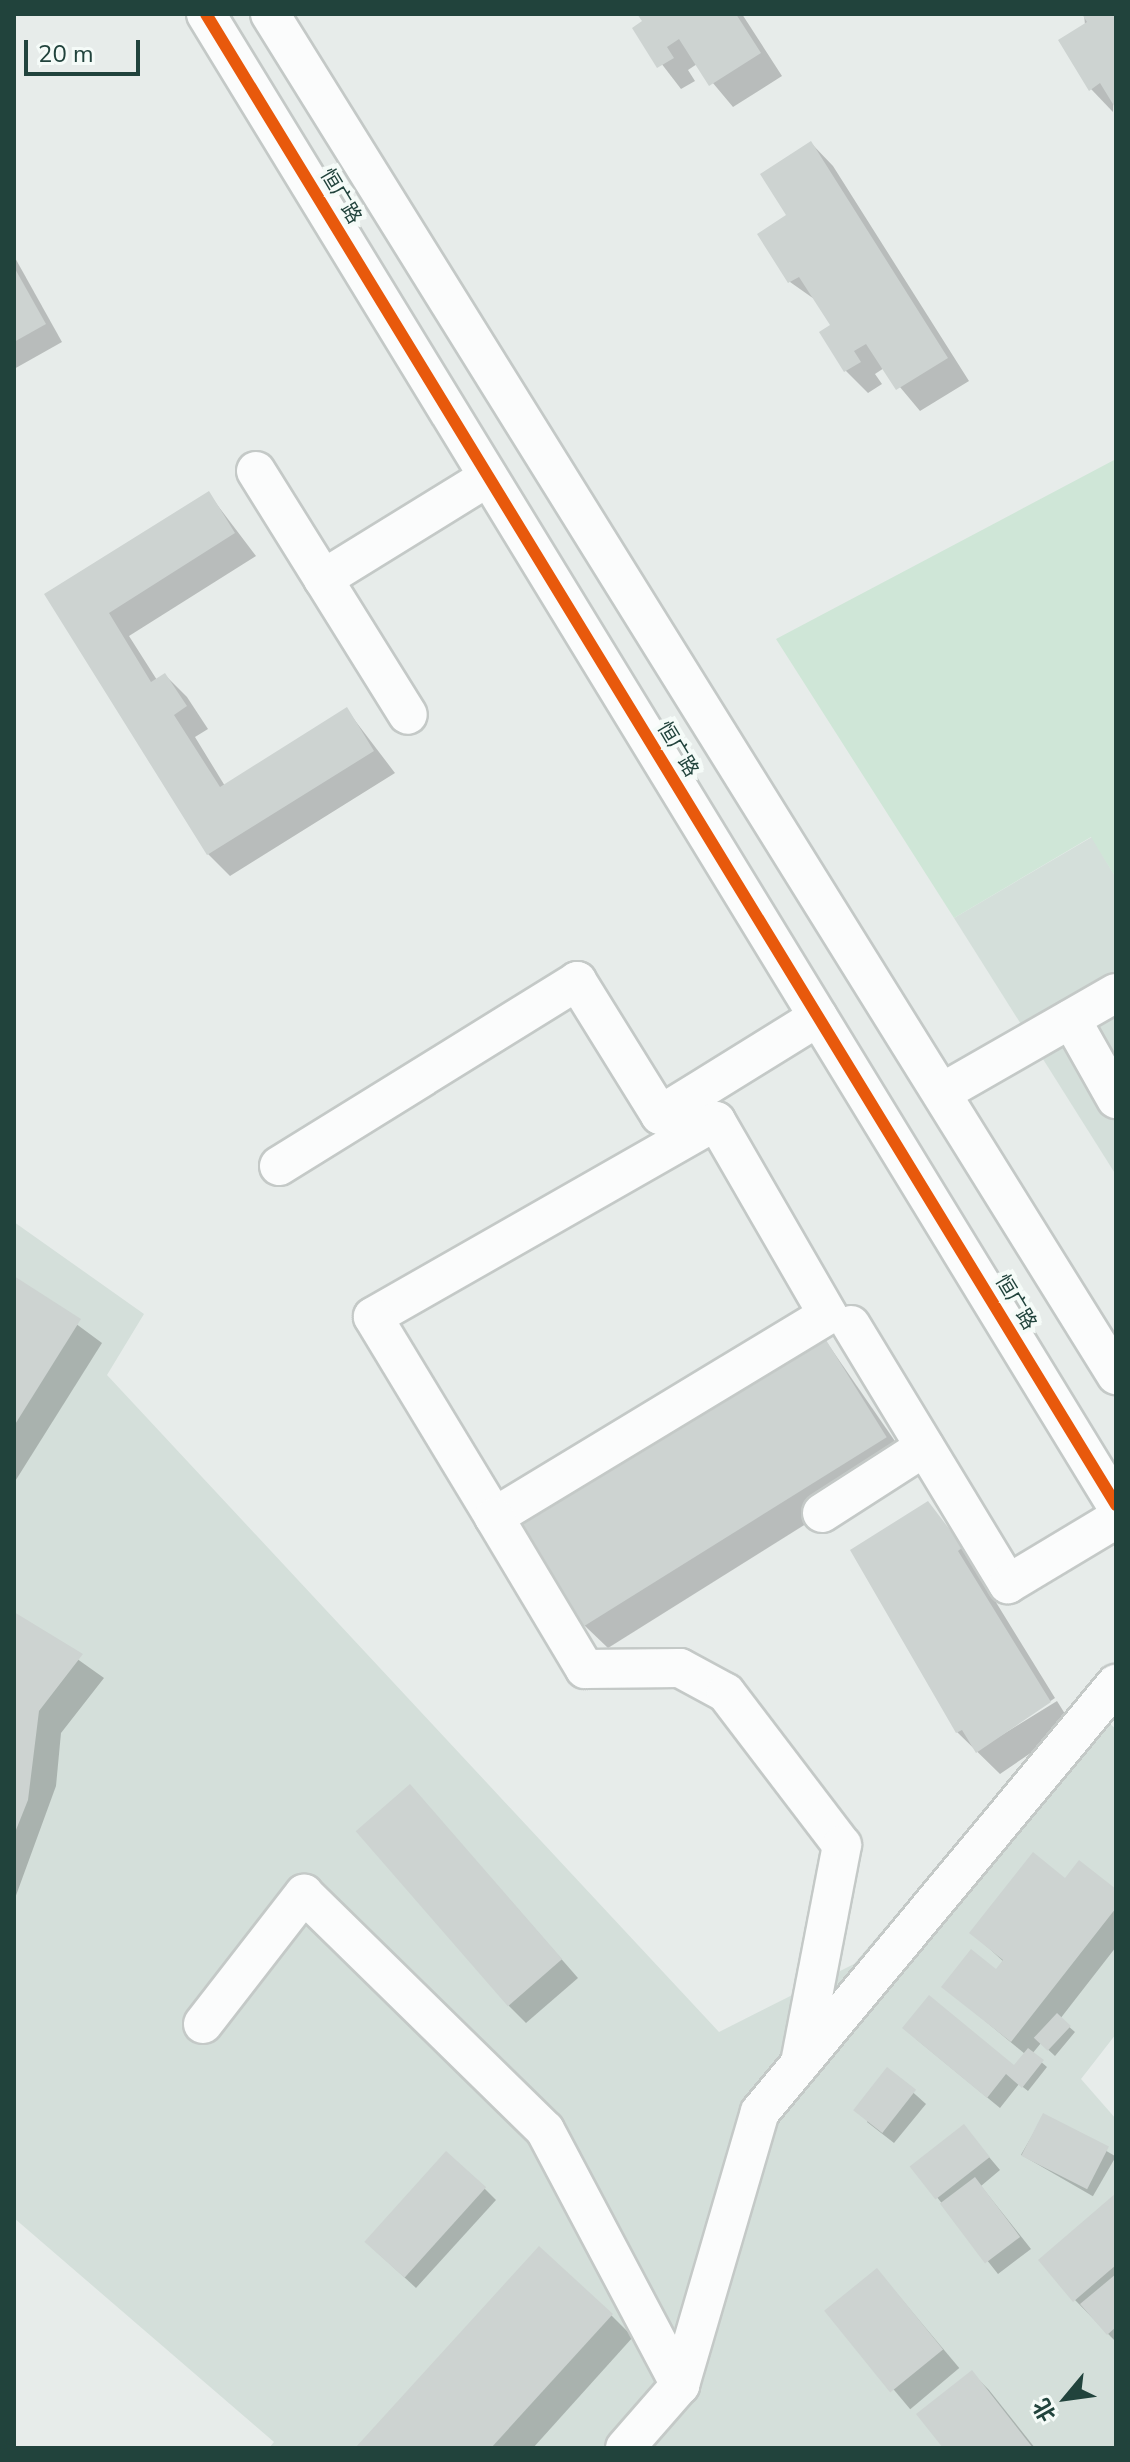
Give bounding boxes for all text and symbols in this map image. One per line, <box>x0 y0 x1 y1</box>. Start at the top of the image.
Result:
scale bar <box>28 24 144 74</box>
text: 20 m <box>38 38 94 70</box>
street label: 恒广路 <box>315 164 367 228</box>
street label: 恒广路 <box>652 717 704 781</box>
street label: 恒广路 <box>990 1270 1042 1334</box>
north arrow <box>1026 2358 1106 2438</box>
text: 北 <box>1027 2393 1063 2427</box>

